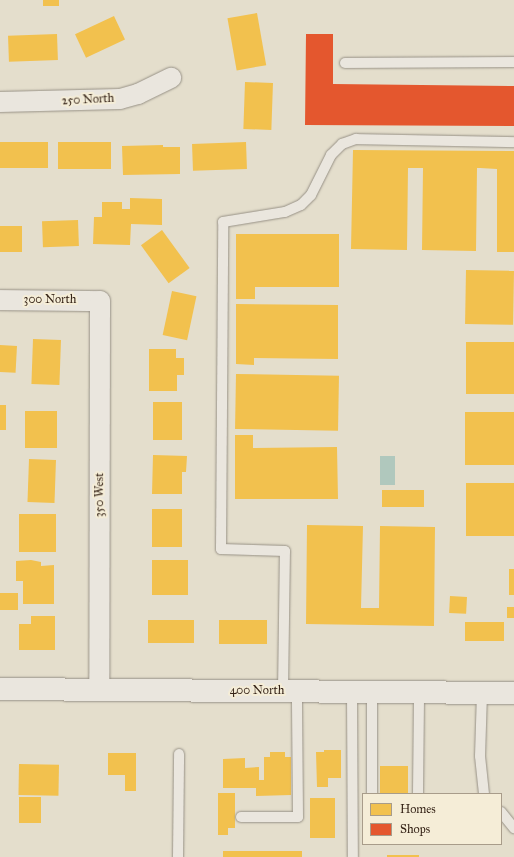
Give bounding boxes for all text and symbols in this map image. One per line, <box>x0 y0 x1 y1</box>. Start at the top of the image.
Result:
street label: 250 North <box>61 91 115 109</box>
street label: 300 North <box>24 293 76 307</box>
street label: 350 West <box>93 473 107 517</box>
street label: 400 North <box>230 684 284 698</box>
legend <box>362 793 502 845</box>
text: Homes <box>400 802 436 816</box>
text: Shops <box>400 822 430 836</box>

